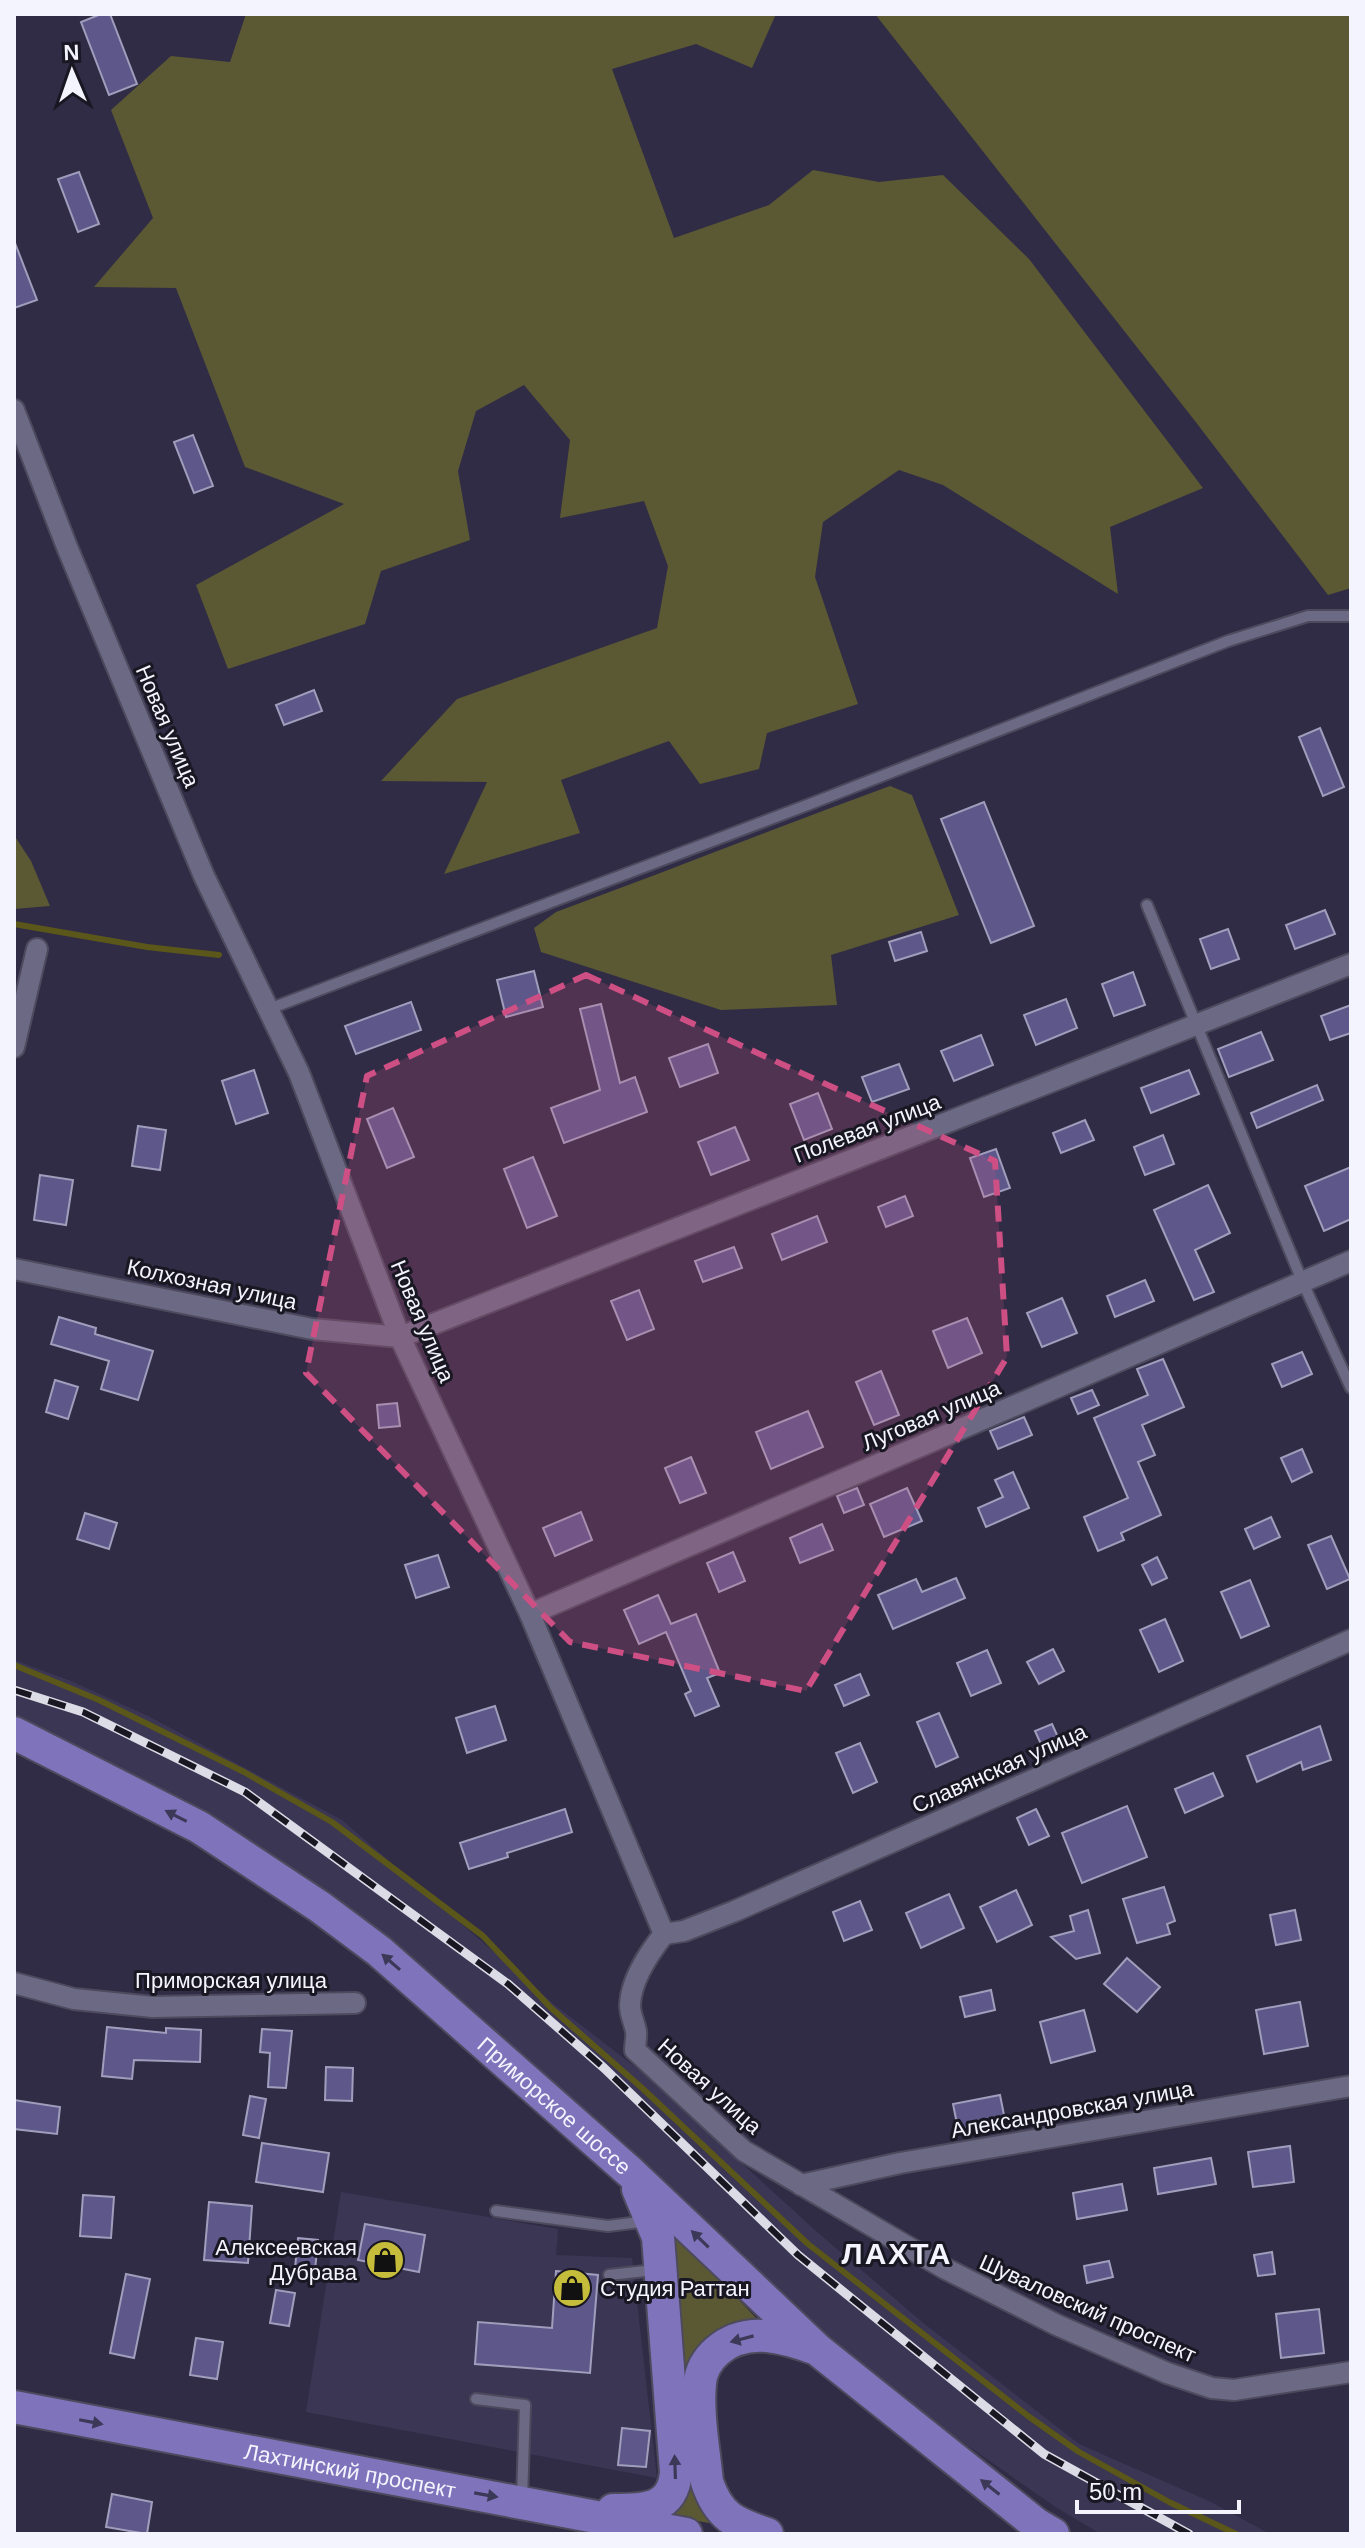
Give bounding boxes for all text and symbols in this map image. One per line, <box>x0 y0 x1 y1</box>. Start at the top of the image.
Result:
north arrow <box>32 32 112 112</box>
text: N <box>63 40 80 65</box>
street label: Новая улица <box>131 661 205 792</box>
street label: Полевая улица <box>790 1089 945 1168</box>
street label: Колхозная улица <box>125 1254 300 1315</box>
street label: Новая улица <box>386 1256 460 1387</box>
street label: Луговая улица <box>858 1375 1005 1456</box>
street label: Славянская улица <box>908 1718 1091 1818</box>
one-way arrow <box>165 1809 188 1822</box>
one-way arrow <box>381 1954 401 1971</box>
street label: Приморская улица <box>135 1968 328 1993</box>
street label: Приморское шоссе <box>472 2032 636 2180</box>
street label: Новая улица <box>653 2033 767 2140</box>
street label: Александровская улица <box>949 2076 1196 2143</box>
one-way arrow <box>691 2230 710 2248</box>
place label: Алексеевская Дубрава <box>215 2235 358 2285</box>
district label: ЛАХТА <box>842 2237 952 2270</box>
shop icon: Алексеевская Дубрава <box>364 2239 406 2281</box>
street label: Шуваловский проспект <box>976 2249 1200 2368</box>
shop icon: Студия Раттан <box>551 2267 593 2309</box>
place label: Студия Раттан <box>600 2276 750 2301</box>
one-way arrow <box>730 2333 755 2345</box>
one-way arrow <box>78 2416 103 2429</box>
street label: Лахтинский проспект <box>242 2439 458 2503</box>
one-way arrow <box>669 2454 681 2479</box>
scale bar <box>1077 2464 1239 2514</box>
text: 50 m <box>1089 2478 1142 2505</box>
one-way arrow <box>980 2480 1000 2496</box>
one-way arrow <box>473 2490 498 2502</box>

